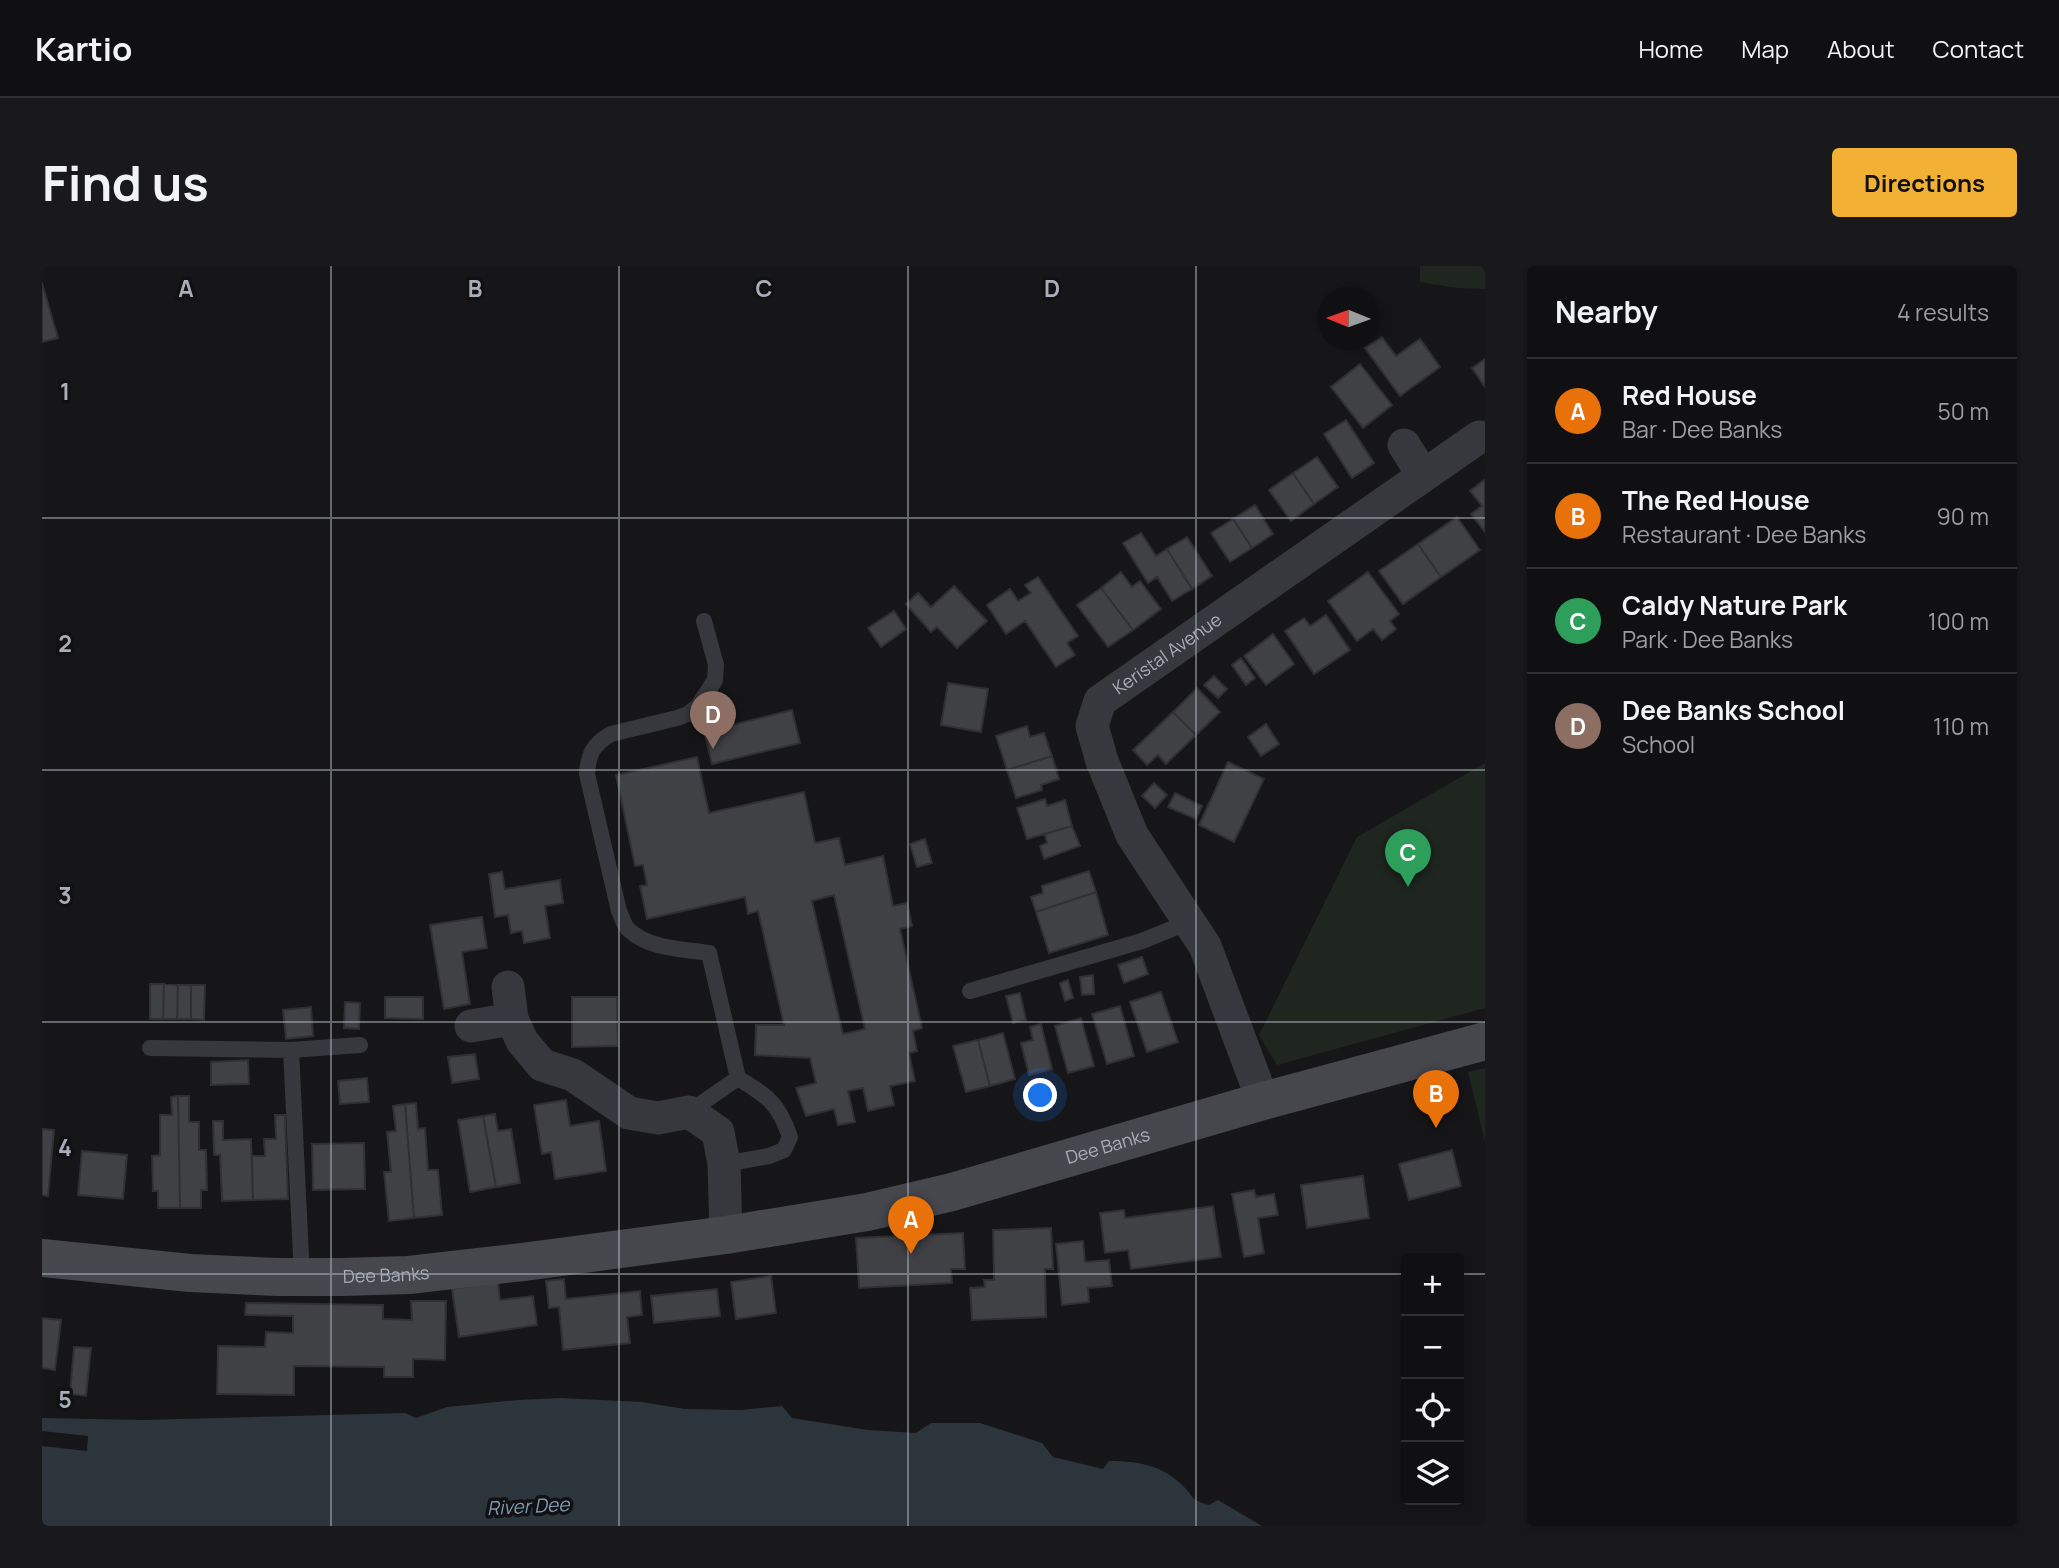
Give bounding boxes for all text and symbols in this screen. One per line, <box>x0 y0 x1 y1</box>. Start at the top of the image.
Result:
text: Kartio <box>35 26 132 71</box>
text: Home <box>1638 32 1703 65</box>
text: Map <box>1741 32 1789 65</box>
text: About <box>1827 32 1895 65</box>
text: Contact <box>1933 32 2024 65</box>
button: Directions <box>1832 148 2017 217</box>
text: Find us <box>42 149 209 216</box>
text: A <box>178 272 194 304</box>
text: B <box>468 272 482 304</box>
text: C <box>756 272 773 304</box>
text: D <box>1044 272 1060 304</box>
north arrow <box>1317 287 1380 350</box>
text: Nearby <box>1555 291 1658 332</box>
text: 4 results <box>1897 296 1989 328</box>
text: 1 <box>60 375 70 407</box>
text: Red House <box>1622 377 1757 413</box>
text: A <box>1570 395 1586 427</box>
text: 50 m <box>1938 395 1989 427</box>
text: Bar · Dee Banks <box>1622 413 1782 445</box>
text: The Red House <box>1622 482 1810 518</box>
text: B <box>1571 500 1585 532</box>
text: 90 m <box>1937 500 1989 532</box>
text: Restaurant · Dee Banks <box>1622 518 1866 550</box>
text: Caldy Nature Park <box>1622 587 1847 623</box>
text: C <box>1570 605 1587 637</box>
text: 100 m <box>1928 605 1989 637</box>
street label: Keristal Avenue <box>1108 607 1226 699</box>
text: Park · Dee Banks <box>1622 623 1793 655</box>
text: 2 <box>58 627 72 659</box>
pin: D <box>690 691 736 749</box>
text: Dee Banks School <box>1622 692 1845 728</box>
text: D <box>1570 710 1586 742</box>
text: 110 m <box>1933 710 1989 742</box>
text: School <box>1622 728 1695 760</box>
pin: C <box>1385 829 1431 887</box>
text: 3 <box>58 879 72 911</box>
pin: B <box>1413 1070 1459 1128</box>
your location <box>1023 1078 1057 1112</box>
street label: Dee Banks <box>1063 1122 1153 1169</box>
text: 4 <box>58 1131 72 1163</box>
pin: A <box>888 1196 934 1254</box>
map controls <box>1401 1253 1464 1505</box>
button: + <box>1401 1253 1464 1316</box>
street label: Dee Banks <box>342 1260 431 1288</box>
button: − <box>1401 1316 1464 1379</box>
button: locate <box>1401 1379 1464 1442</box>
text: 5 <box>58 1383 72 1415</box>
button: layers <box>1401 1442 1464 1505</box>
water label: River Dee <box>486 1491 572 1521</box>

